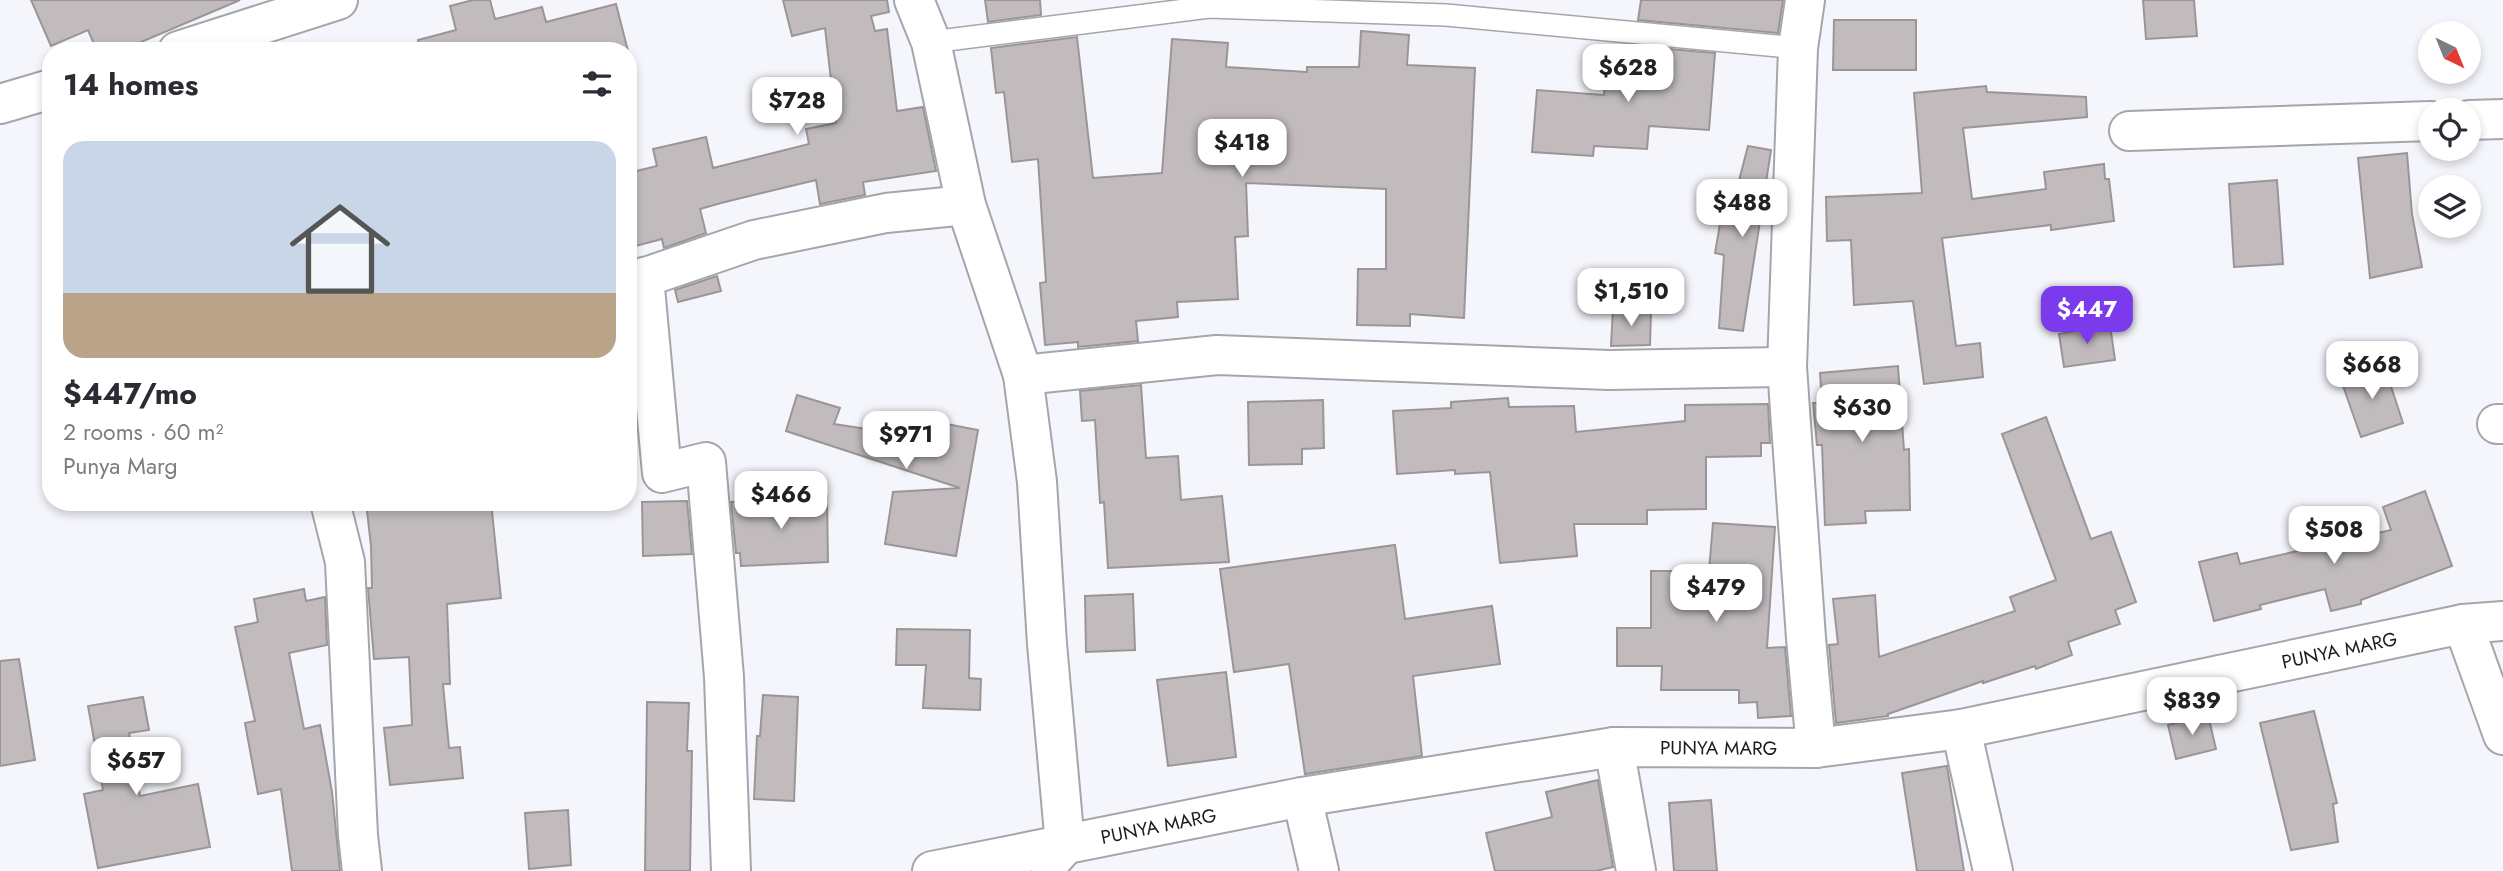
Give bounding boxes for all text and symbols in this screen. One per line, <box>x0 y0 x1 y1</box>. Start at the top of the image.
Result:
north arrow <box>2418 21 2482 84</box>
map controls <box>2418 21 2481 238</box>
pin: $628 <box>1587 44 1669 104</box>
text: $628 <box>1598 50 1658 84</box>
text: 14 homes <box>63 63 198 106</box>
icon: filters <box>578 65 616 103</box>
pin: $728 <box>756 78 838 137</box>
text: $728 <box>768 83 826 117</box>
button: locate <box>2418 98 2481 161</box>
pin: $418 <box>1201 120 1283 179</box>
text: $418 <box>1214 125 1270 159</box>
button: layers <box>2418 175 2481 238</box>
pin: $488 <box>1701 180 1783 239</box>
text: $488 <box>1712 185 1772 219</box>
icon: home <box>277 186 403 312</box>
pin: $1,510 <box>1574 268 1688 328</box>
text: $1,510 <box>1593 274 1669 308</box>
pin: $447 <box>2046 286 2128 346</box>
text: $447 <box>2057 292 2117 326</box>
pin: $668 <box>2331 342 2413 401</box>
text: $668 <box>2342 347 2402 381</box>
text: $447/mo <box>63 372 197 415</box>
pin: $630 <box>1821 384 1903 444</box>
text: $630 <box>1832 390 1892 424</box>
pin: $971 <box>865 412 947 471</box>
text: 2 rooms · 60 m² <box>63 415 223 449</box>
text: $971 <box>879 417 933 451</box>
text: Punya Marg <box>63 449 178 483</box>
pin: $466 <box>740 472 822 531</box>
text: $466 <box>750 477 812 511</box>
pin: $508 <box>2293 506 2375 566</box>
text: $508 <box>2305 512 2363 546</box>
pin: $479 <box>1675 564 1757 624</box>
text: $479 <box>1686 570 1746 604</box>
street label: PUNYA MARG <box>2279 625 2399 675</box>
pin: $839 <box>2151 678 2233 737</box>
text: $839 <box>2163 683 2221 717</box>
street label: PUNYA MARG <box>1660 734 1777 761</box>
pin: $657 <box>95 738 177 797</box>
text: $657 <box>107 743 165 777</box>
street label: PUNYA MARG <box>1098 801 1219 850</box>

